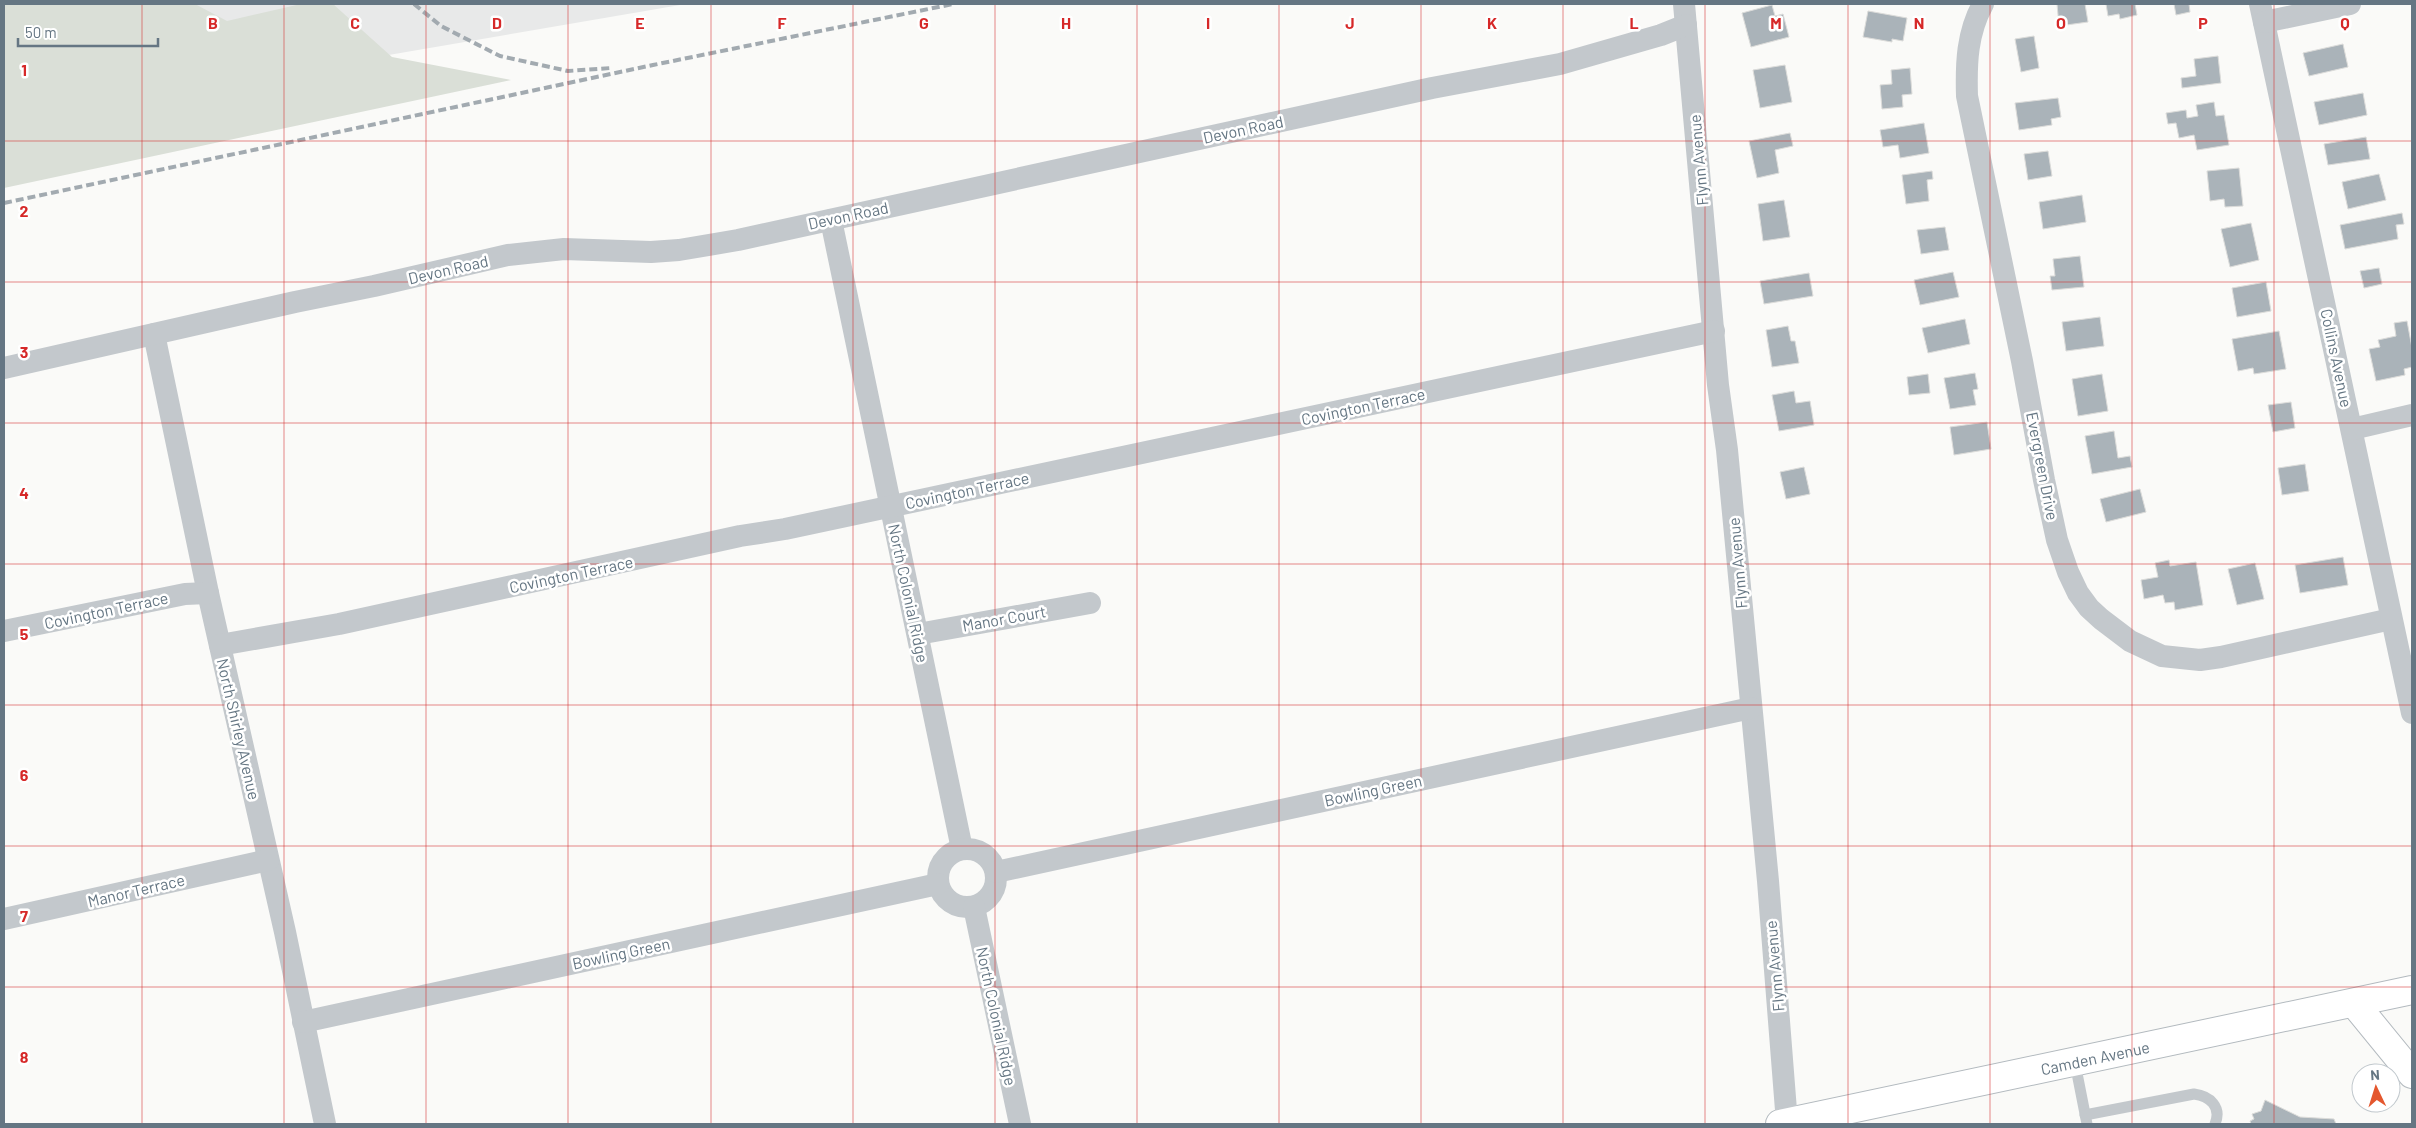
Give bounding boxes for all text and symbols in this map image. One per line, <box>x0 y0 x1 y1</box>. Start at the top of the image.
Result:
text: B <box>208 13 218 32</box>
text: C <box>350 13 360 32</box>
text: D <box>492 13 502 32</box>
text: E <box>635 13 645 32</box>
text: F <box>778 13 787 32</box>
text: G <box>919 13 929 32</box>
text: H <box>1061 13 1071 32</box>
text: I <box>1206 13 1210 32</box>
text: J <box>1345 13 1355 32</box>
text: K <box>1487 13 1497 32</box>
text: L <box>1629 13 1639 32</box>
text: M <box>1770 13 1782 32</box>
text: N <box>1914 13 1924 32</box>
text: O <box>2056 13 2066 32</box>
text: P <box>2198 13 2208 32</box>
text: Q <box>2340 13 2350 32</box>
scale bar <box>18 15 158 47</box>
text: 50 m <box>25 23 57 41</box>
text: 1 <box>21 60 27 79</box>
street label: Devon Road <box>1201 111 1285 147</box>
street label: Flynn Avenue <box>1685 114 1711 206</box>
street label: Devon Road <box>806 197 890 233</box>
text: 2 <box>20 201 29 220</box>
street label: Devon Road <box>406 251 490 287</box>
street label: Collins Avenue <box>2317 307 2357 409</box>
text: 3 <box>20 342 28 361</box>
street label: Covington Terrace <box>1299 384 1427 428</box>
street label: Evergreen Drive <box>2023 410 2063 522</box>
street label: Covington Terrace <box>903 468 1031 512</box>
text: 4 <box>19 483 29 502</box>
street label: Flynn Avenue <box>1724 517 1750 609</box>
street label: North Colonial Ridge <box>885 522 933 664</box>
street label: Covington Terrace <box>507 552 635 596</box>
street label: Covington Terrace <box>42 588 170 632</box>
street label: Manor Court <box>961 601 1047 635</box>
text: 5 <box>20 624 29 643</box>
street label: North Shirley Avenue <box>213 656 265 802</box>
text: 6 <box>20 765 29 784</box>
street label: Bowling Green <box>1322 770 1424 810</box>
street label: Manor Terrace <box>86 870 186 910</box>
text: 7 <box>20 906 28 925</box>
street label: Flynn Avenue <box>1761 920 1787 1012</box>
street label: Bowling Green <box>570 933 672 973</box>
street label: North Colonial Ridge <box>973 945 1021 1087</box>
street label: Camden Avenue <box>2039 1036 2151 1078</box>
text: 8 <box>20 1047 29 1066</box>
north arrow <box>2351 1063 2401 1113</box>
text: N <box>2370 1066 2380 1083</box>

